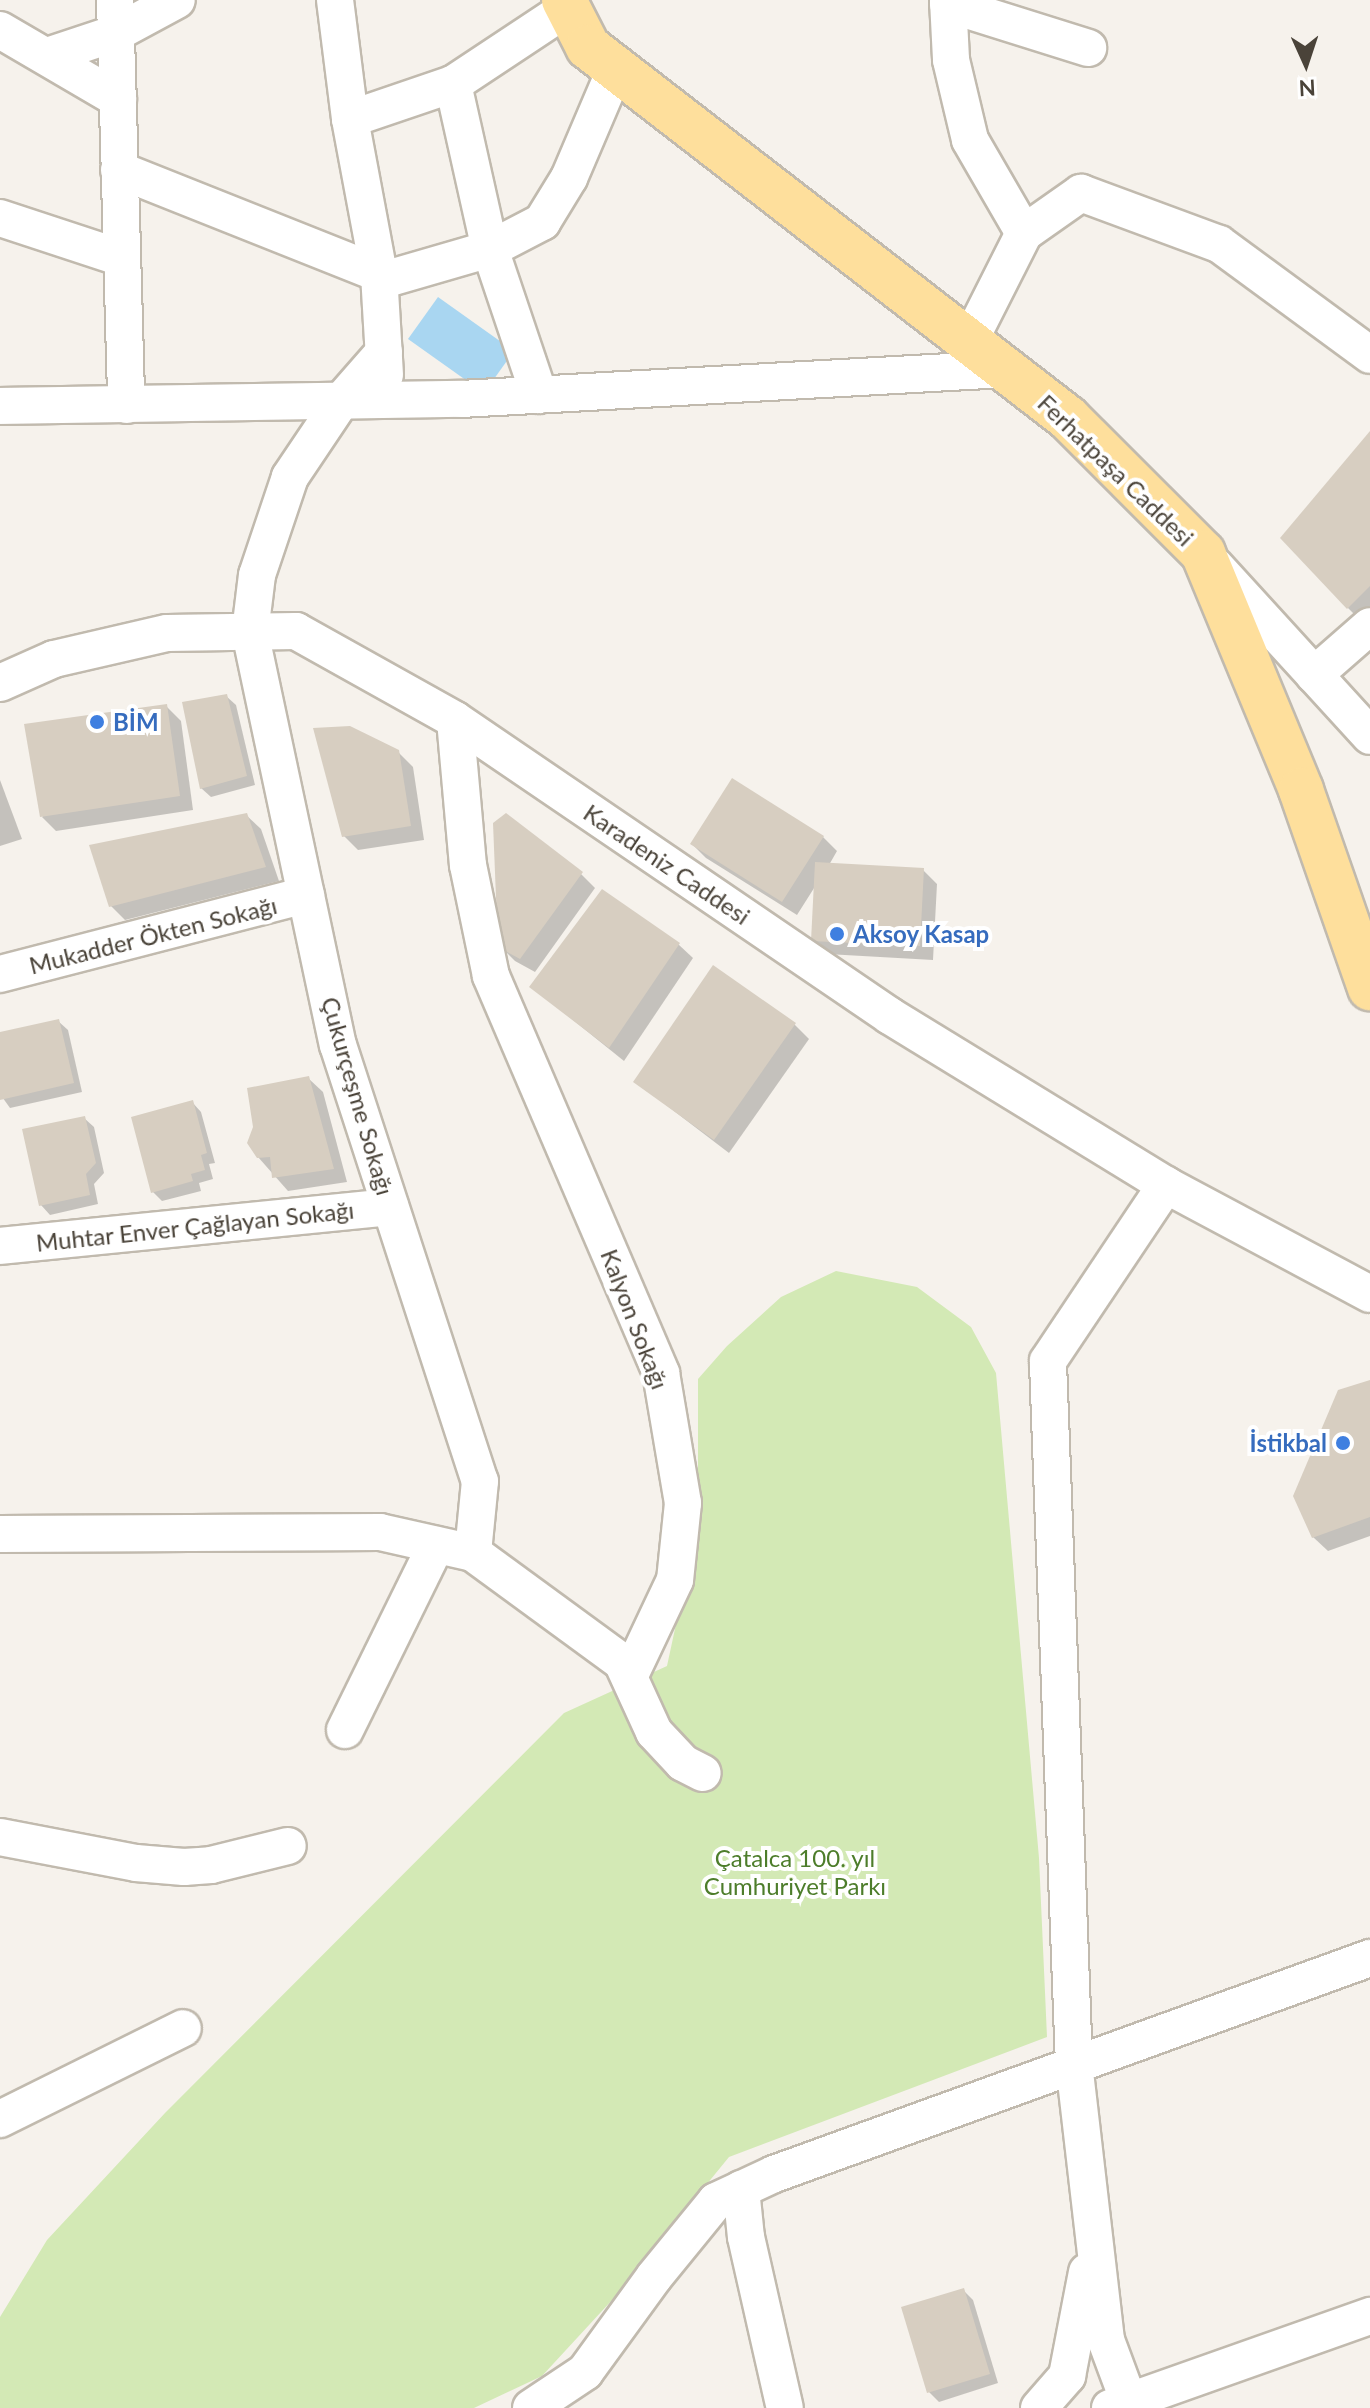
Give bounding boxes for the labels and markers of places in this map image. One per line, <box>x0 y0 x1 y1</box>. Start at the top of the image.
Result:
place label: BİM <box>113 708 159 736</box>
marker: BİM <box>88 713 106 731</box>
place label: Aksoy Kasap <box>853 920 990 948</box>
marker: Aksoy Kasap <box>828 925 846 943</box>
place label: İstikbal <box>1250 1429 1327 1457</box>
marker: İstikbal <box>1334 1434 1352 1452</box>

